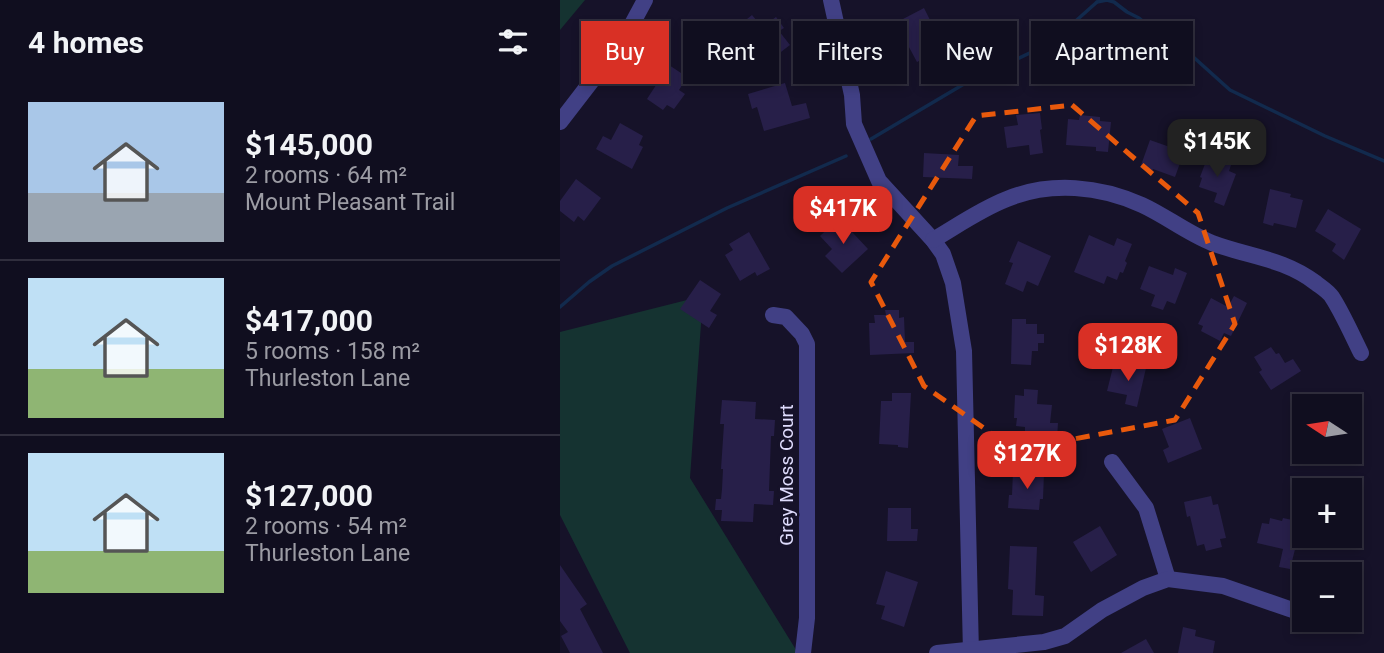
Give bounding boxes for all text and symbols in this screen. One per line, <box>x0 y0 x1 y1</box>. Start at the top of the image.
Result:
chip: Buy <box>581 21 669 84</box>
chip: Rent <box>683 21 779 84</box>
chip: Filters <box>793 21 907 84</box>
chip: New <box>921 21 1017 84</box>
chip: Apartment <box>1031 21 1193 84</box>
icon: filters <box>494 23 532 61</box>
text: 4 homes <box>28 25 144 60</box>
pin: $145K <box>1168 120 1266 179</box>
text: $145,000 <box>245 127 373 162</box>
text: $145K <box>1183 128 1251 155</box>
icon: home <box>84 130 168 214</box>
text: 2 rooms · 64 m² <box>245 162 407 189</box>
pin: $417K <box>794 187 892 246</box>
text: Mount Pleasant Trail <box>245 189 455 216</box>
text: $417K <box>809 195 877 222</box>
text: $417,000 <box>245 303 373 338</box>
icon: home <box>84 306 168 390</box>
pin: $128K <box>1079 324 1177 383</box>
text: $128K <box>1094 332 1162 359</box>
text: 5 rooms · 158 m² <box>245 338 420 365</box>
text: Thurleston Lane <box>245 365 410 392</box>
north arrow <box>1292 394 1362 464</box>
map controls <box>1292 394 1362 632</box>
street label: Grey Moss Court <box>775 404 798 546</box>
pin: $127K <box>978 432 1076 491</box>
text: $127K <box>993 440 1061 467</box>
text: $127,000 <box>245 478 373 513</box>
button: + <box>1292 478 1362 548</box>
icon: home <box>84 481 168 565</box>
text: 2 rooms · 54 m² <box>245 513 407 540</box>
text: Thurleston Lane <box>245 540 410 567</box>
button: − <box>1292 562 1362 632</box>

